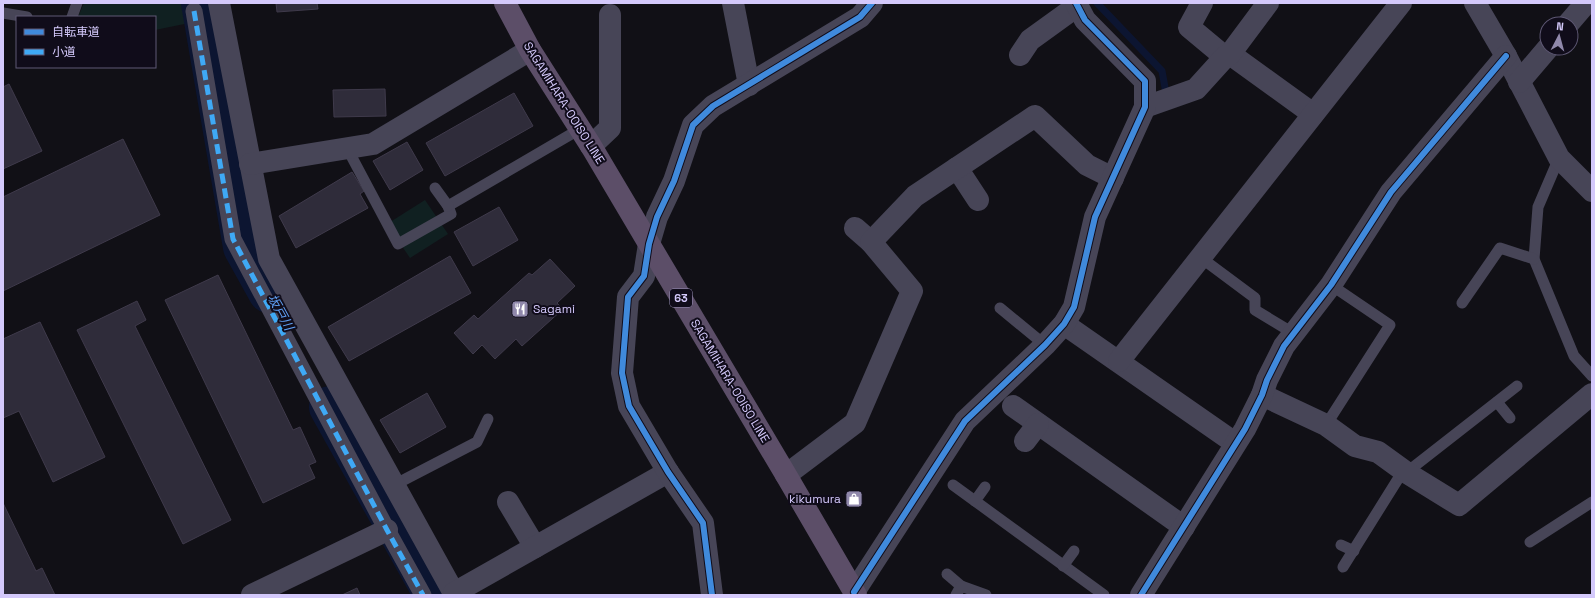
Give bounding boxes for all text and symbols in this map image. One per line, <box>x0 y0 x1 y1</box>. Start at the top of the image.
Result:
legend <box>16 16 156 68</box>
north arrow <box>1539 16 1579 56</box>
text: N <box>1556 19 1564 33</box>
text: 自転車道 <box>52 24 100 40</box>
street label: SAGAMIHARA-OOISO LINE <box>520 39 608 167</box>
text: 小道 <box>52 44 76 60</box>
road number: 63 <box>670 289 692 307</box>
water label: 坂戸川 <box>264 291 298 335</box>
restaurant icon: Sagami <box>510 299 530 319</box>
place label: Sagami <box>533 301 575 317</box>
street label: SAGAMIHARA-OOISO LINE <box>687 316 773 446</box>
shop icon: kikumura <box>844 489 864 509</box>
place label: kikumura <box>789 491 841 507</box>

